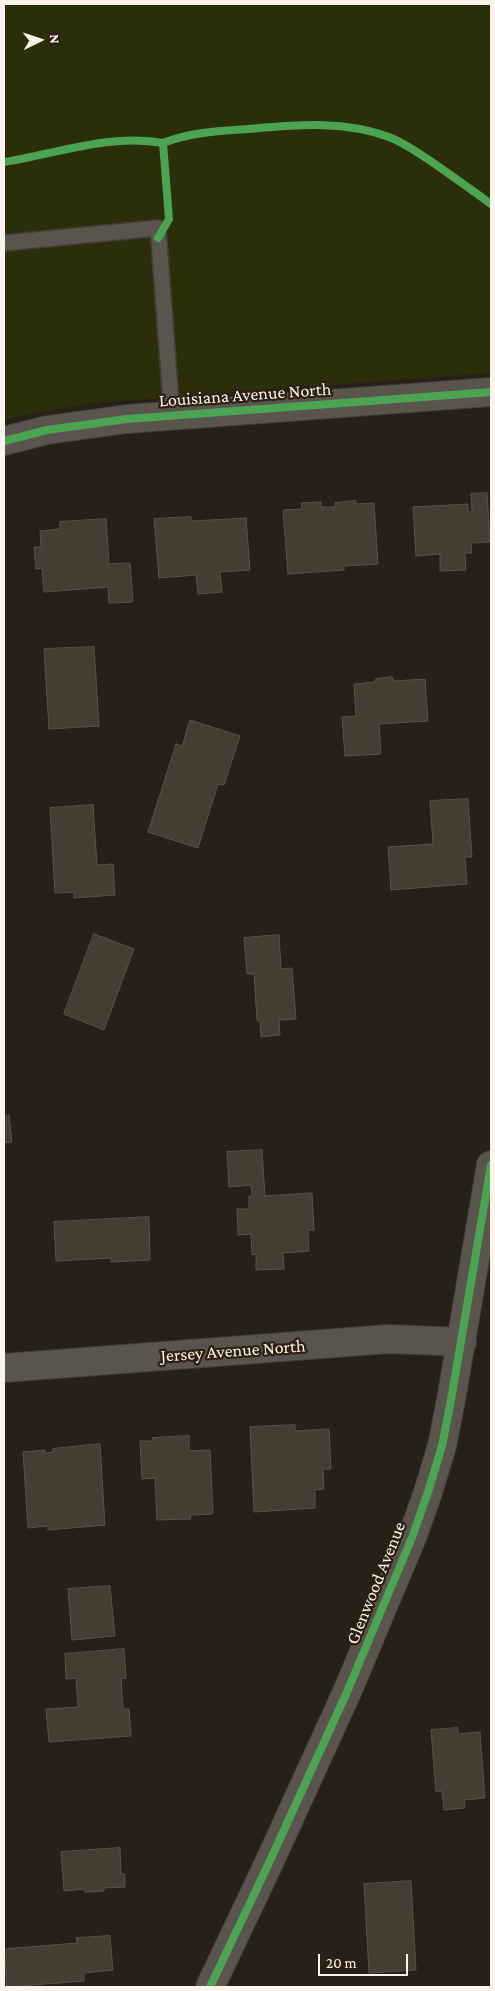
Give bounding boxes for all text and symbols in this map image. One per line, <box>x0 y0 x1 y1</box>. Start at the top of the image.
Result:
north arrow <box>15 15 65 65</box>
text: N <box>47 34 63 44</box>
street label: Louisiana Avenue North <box>158 378 332 412</box>
street label: Jersey Avenue North <box>160 1335 306 1367</box>
street label: Glenwood Avenue <box>342 1518 410 1648</box>
scale bar <box>320 1944 410 1976</box>
text: 20 m <box>326 1955 357 1971</box>

